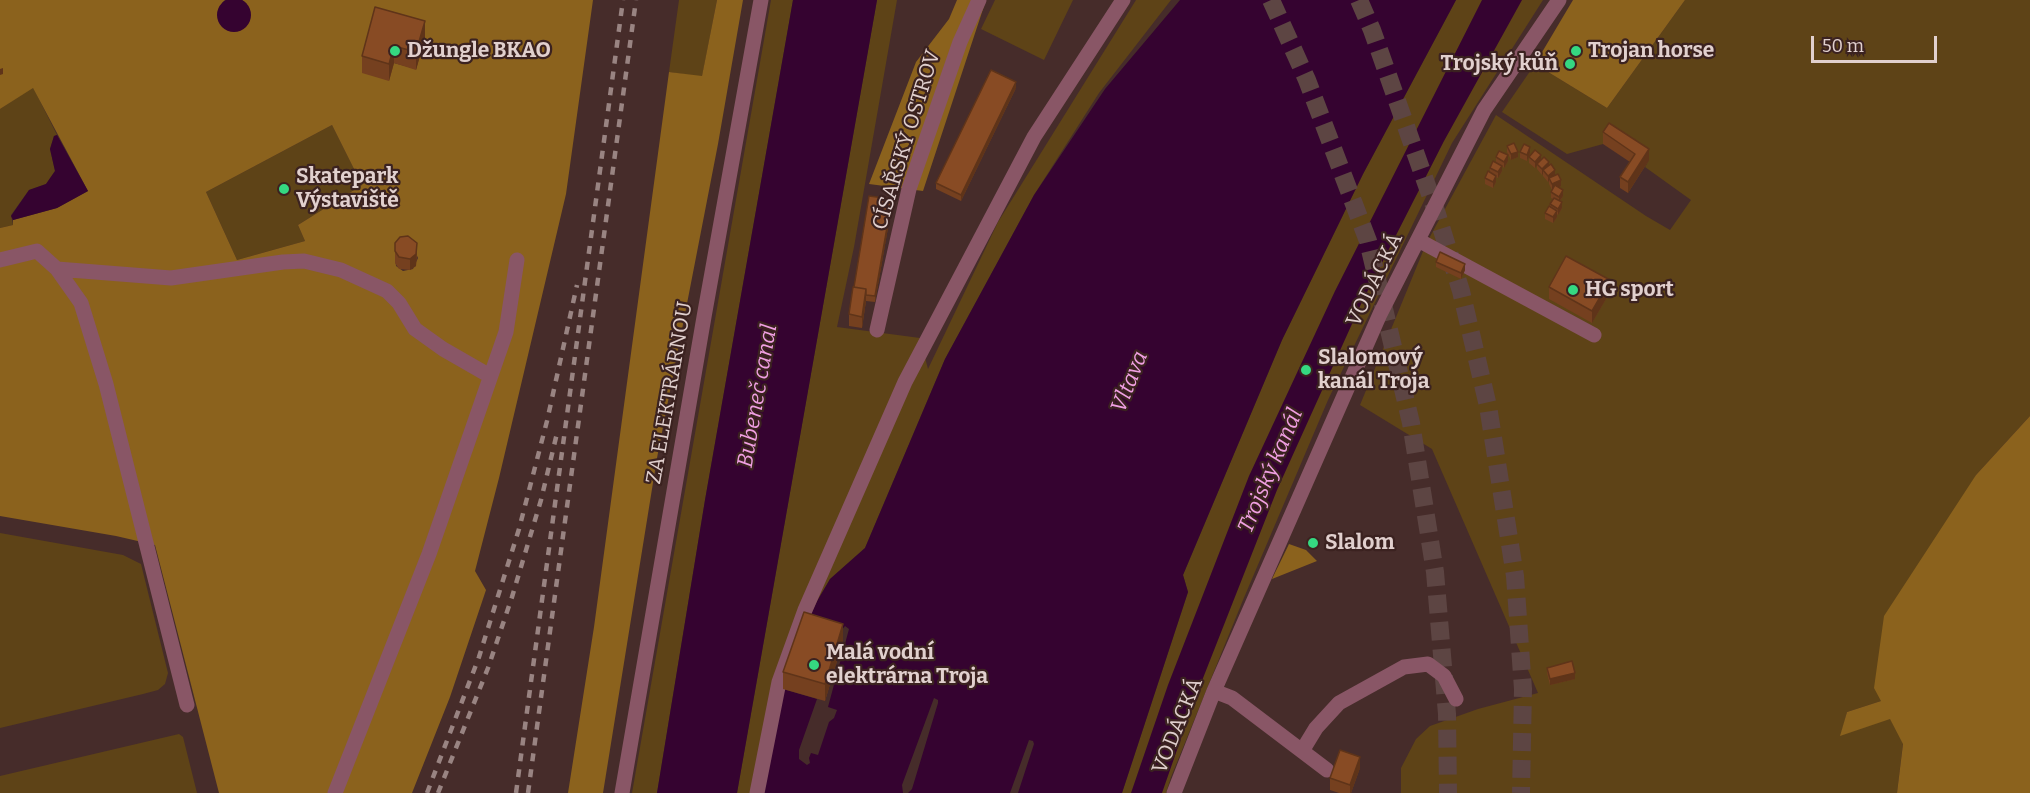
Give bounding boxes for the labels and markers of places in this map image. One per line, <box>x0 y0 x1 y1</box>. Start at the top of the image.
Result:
place label: Džungle BKAO <box>407 38 551 64</box>
place label: Trojan horse <box>1588 38 1714 64</box>
marker: Džungle BKAO <box>388 44 402 58</box>
marker: Trojan horse <box>1569 44 1583 58</box>
place label: Trojský kůň <box>1440 51 1558 77</box>
marker: Trojský kůň <box>1563 57 1577 71</box>
place label: Skatepark Výstaviště <box>296 164 399 214</box>
marker: Skatepark Výstaviště <box>277 182 291 196</box>
place label: HG sport <box>1585 277 1674 303</box>
marker: HG sport <box>1566 283 1580 297</box>
place label: Slalomový kanál Troja <box>1318 345 1429 395</box>
marker: Slalomový kanál Troja <box>1299 363 1313 377</box>
place label: Slalom <box>1325 530 1394 556</box>
marker: Slalom <box>1306 536 1320 550</box>
place label: Malá vodní elektrárna Troja <box>826 640 988 690</box>
marker: Malá vodní elektrárna Troja <box>807 658 821 672</box>

